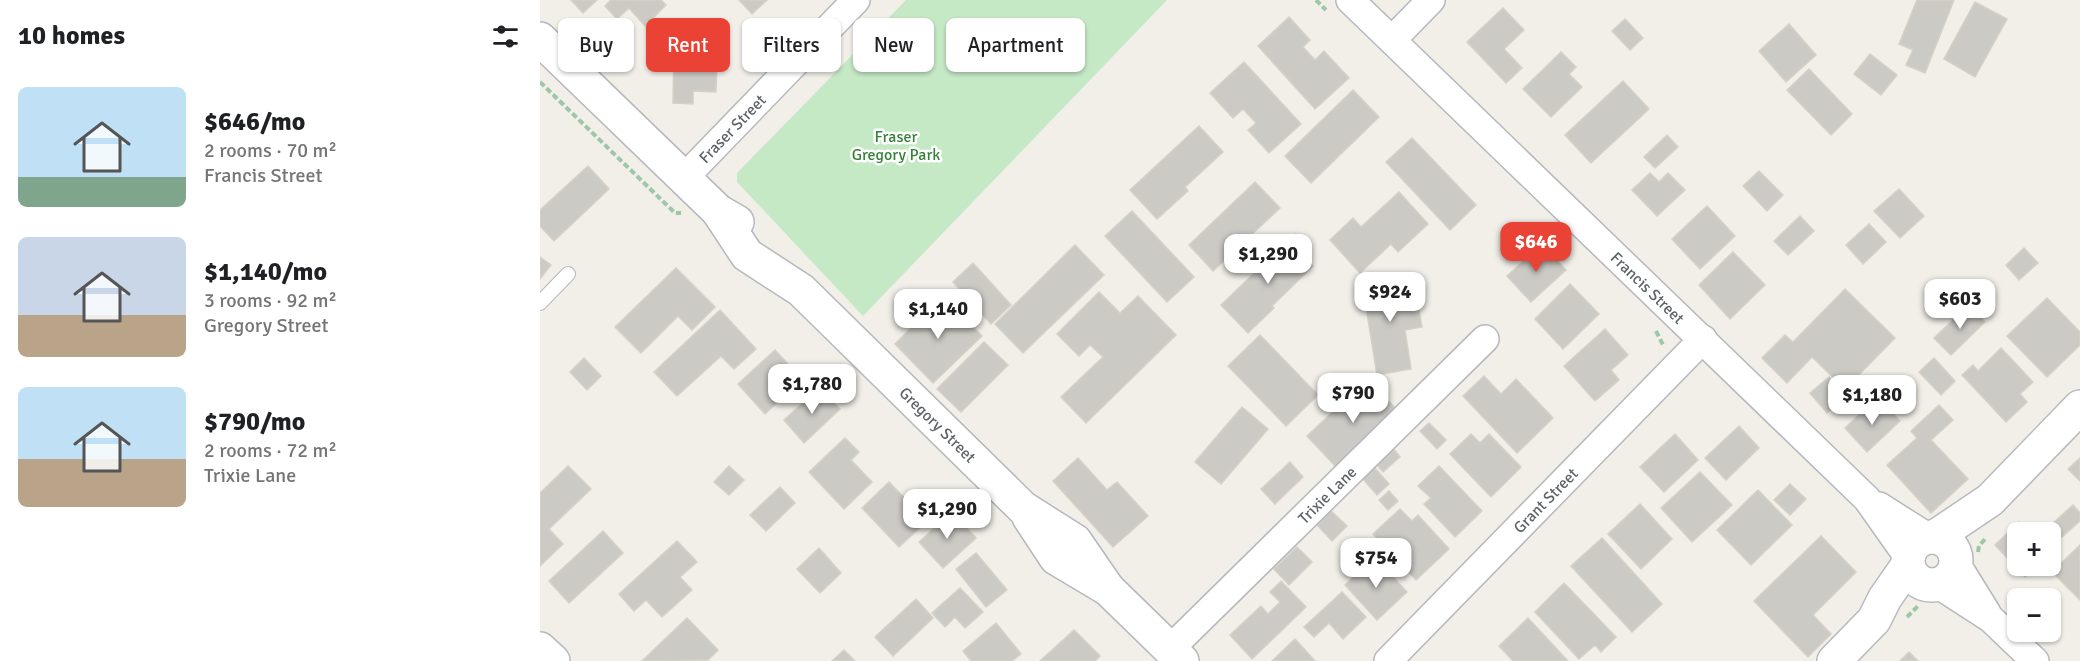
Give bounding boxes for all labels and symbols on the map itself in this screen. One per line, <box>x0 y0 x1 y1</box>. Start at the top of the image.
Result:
street label: Fraser Street <box>695 90 771 168</box>
park label: Fraser Gregory Park <box>852 127 940 165</box>
pin: $646 <box>1500 222 1572 273</box>
pin: $1,290 <box>1219 234 1317 285</box>
street label: Francis Street <box>1606 248 1689 329</box>
pin: $924 <box>1354 272 1426 323</box>
pin: $603 <box>1924 279 1996 330</box>
pin: $1,140 <box>889 289 987 340</box>
pin: $1,780 <box>763 364 861 415</box>
pin: $790 <box>1317 373 1389 424</box>
pin: $1,180 <box>1823 375 1921 426</box>
street label: Gregory Street <box>895 383 980 468</box>
street label: Trixie Lane <box>1294 462 1361 528</box>
street label: Grant Street <box>1510 464 1583 538</box>
pin: $1,290 <box>898 489 996 540</box>
pin: $754 <box>1340 538 1412 589</box>

